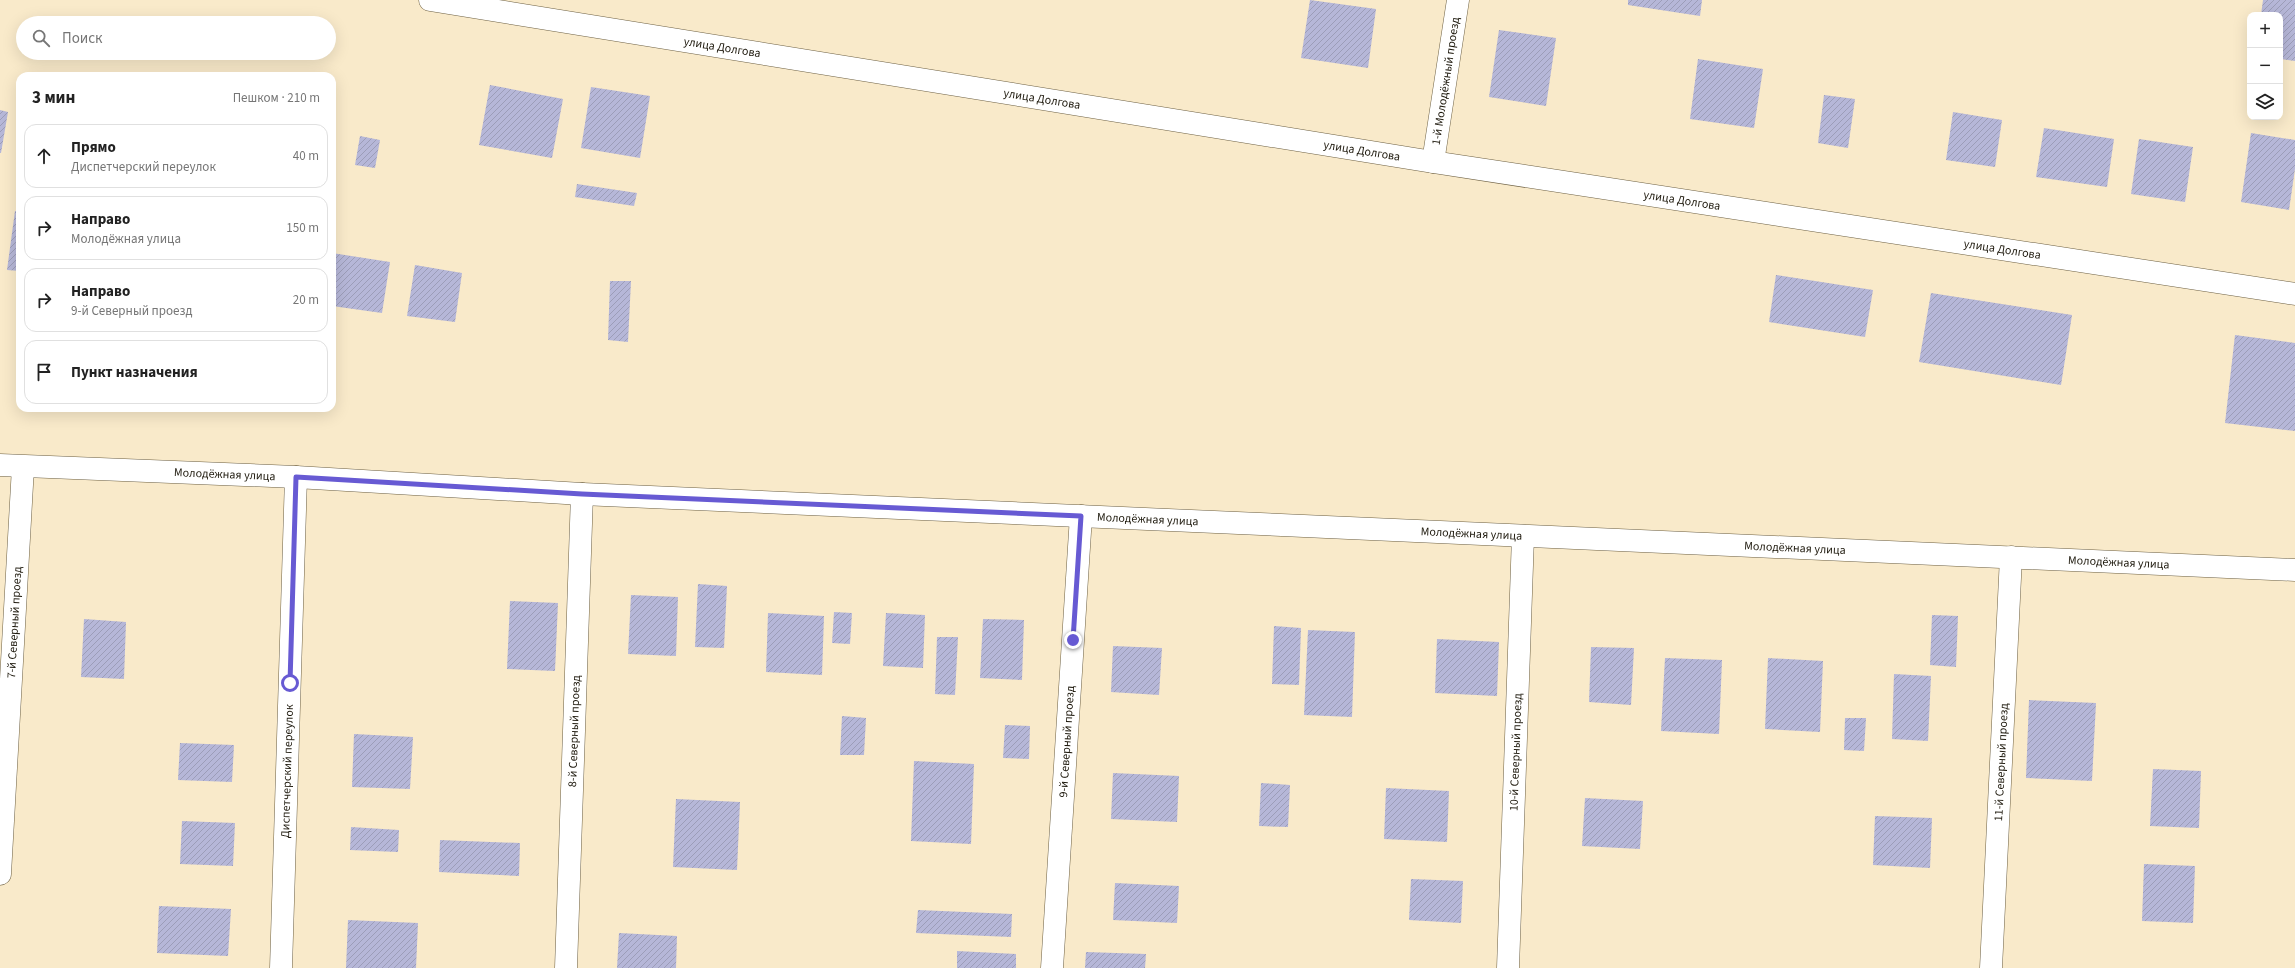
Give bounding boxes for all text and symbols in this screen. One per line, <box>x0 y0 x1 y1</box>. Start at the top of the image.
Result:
map controls <box>2247 12 2283 120</box>
button: + <box>2247 12 2283 48</box>
street label: 1-й Молодёжный проезд <box>1428 15 1464 146</box>
search box <box>16 16 336 60</box>
icon: search <box>30 27 52 49</box>
text: Поиск <box>62 28 103 49</box>
street label: улица Долгова <box>682 33 762 62</box>
button: − <box>2247 48 2283 84</box>
button: layers <box>2247 84 2283 120</box>
street label: улица Долгова <box>1002 85 1082 114</box>
text: 3 мин <box>32 86 75 110</box>
text: Пешком · 210 m <box>233 89 320 107</box>
street label: улица Долгова <box>1322 136 1402 166</box>
text: Прямо <box>71 137 116 158</box>
icon: ahead <box>33 145 55 167</box>
text: 40 m <box>293 147 319 165</box>
text: Диспетчерский переулок <box>71 158 216 176</box>
street label: улица Долгова <box>1642 186 1722 215</box>
text: Направо <box>71 209 130 230</box>
icon: right <box>33 217 55 239</box>
text: 150 m <box>286 219 319 237</box>
text: Молодёжная улица <box>71 230 181 248</box>
street label: улица Долгова <box>1963 235 2042 264</box>
text: Направо <box>71 281 130 302</box>
icon: right <box>33 289 55 311</box>
text: 20 m <box>293 291 319 309</box>
text: 9-й Северный проезд <box>71 302 192 320</box>
icon: arrive <box>33 361 55 383</box>
text: Пункт назначения <box>71 362 198 383</box>
street label: Молодёжная улица <box>174 464 276 485</box>
street label: Молодёжная улица <box>1097 509 1199 530</box>
street label: Молодёжная улица <box>1420 523 1523 545</box>
street label: Молодёжная улица <box>1744 538 1846 559</box>
street label: Молодёжная улица <box>2068 552 2170 573</box>
street label: 7-й Северный проезд <box>3 565 26 679</box>
route end <box>1064 631 1082 649</box>
route start <box>281 674 299 692</box>
street label: 8-й Северный проезд <box>564 674 585 787</box>
street label: 9-й Северный проезд <box>1055 684 1079 798</box>
street label: 10-й Северный проезд <box>1505 692 1527 811</box>
street label: 11-й Северный проезд <box>1990 702 2013 822</box>
street label: Диспетчерский переулок <box>277 704 298 838</box>

